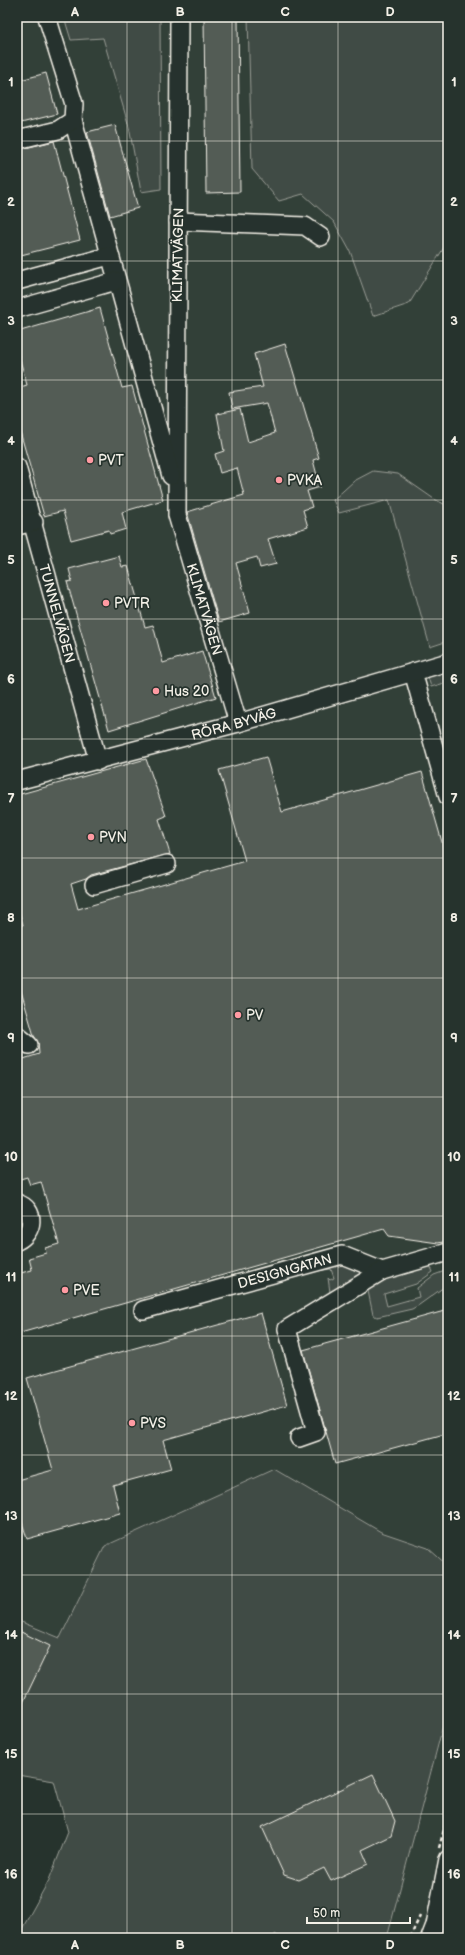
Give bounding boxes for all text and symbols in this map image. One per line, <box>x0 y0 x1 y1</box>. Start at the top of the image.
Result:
text: A <box>70 4 79 20</box>
text: B <box>175 4 185 20</box>
text: C <box>280 4 290 20</box>
text: D <box>385 4 395 20</box>
text: 1 <box>8 74 14 90</box>
text: 1 <box>451 74 457 90</box>
text: 2 <box>7 194 15 210</box>
text: 2 <box>450 194 458 210</box>
street label: KLIMATVÄGEN <box>169 207 187 303</box>
text: 3 <box>7 313 15 329</box>
text: 3 <box>450 313 458 329</box>
text: 4 <box>7 433 15 449</box>
text: 4 <box>450 433 458 449</box>
place label: PVT <box>98 452 124 469</box>
marker: PVT <box>85 455 95 465</box>
place label: PVKA <box>287 472 322 489</box>
marker: PVKA <box>274 475 284 485</box>
text: 5 <box>7 552 15 568</box>
text: 5 <box>450 552 458 568</box>
street label: KLIMATVÄGEN <box>183 561 226 657</box>
street label: TUNNELVÄGEN <box>36 562 79 665</box>
place label: PVTR <box>114 595 150 612</box>
marker: PVTR <box>101 598 111 608</box>
text: 6 <box>7 671 15 687</box>
text: 6 <box>450 671 458 687</box>
place label: Hus 20 <box>164 683 209 700</box>
marker: Hus 20 <box>151 686 161 696</box>
street label: RÖRA BYVÄG <box>189 704 278 743</box>
text: 7 <box>7 791 15 807</box>
text: 7 <box>450 791 458 807</box>
place label: PVN <box>99 829 127 846</box>
marker: PVN <box>86 832 96 842</box>
text: 8 <box>7 910 15 926</box>
text: 8 <box>450 910 458 926</box>
place label: PV <box>246 1007 264 1024</box>
marker: PV <box>233 1010 243 1020</box>
text: 9 <box>7 1030 15 1046</box>
text: 9 <box>450 1030 458 1046</box>
text: 10 <box>4 1149 18 1165</box>
text: 10 <box>447 1149 461 1165</box>
street label: DESIGNGATAN <box>236 1250 334 1292</box>
text: 11 <box>6 1269 16 1285</box>
text: 11 <box>449 1269 459 1285</box>
place label: PVE <box>73 1282 100 1299</box>
marker: PVE <box>60 1285 70 1295</box>
text: 12 <box>4 1388 18 1404</box>
text: 12 <box>447 1388 461 1404</box>
place label: PVS <box>140 1415 166 1432</box>
marker: PVS <box>127 1418 137 1428</box>
text: 13 <box>4 1508 18 1524</box>
text: 13 <box>447 1508 461 1524</box>
text: 14 <box>4 1627 18 1643</box>
text: 14 <box>447 1627 461 1643</box>
text: 15 <box>5 1746 18 1762</box>
text: 15 <box>448 1746 461 1762</box>
text: 16 <box>4 1866 18 1882</box>
text: 16 <box>447 1866 461 1882</box>
scale bar <box>307 1899 410 1925</box>
text: 50 m <box>313 1906 340 1921</box>
text: A <box>70 1937 79 1953</box>
text: B <box>175 1937 185 1953</box>
text: C <box>280 1937 290 1953</box>
text: D <box>385 1937 395 1953</box>

